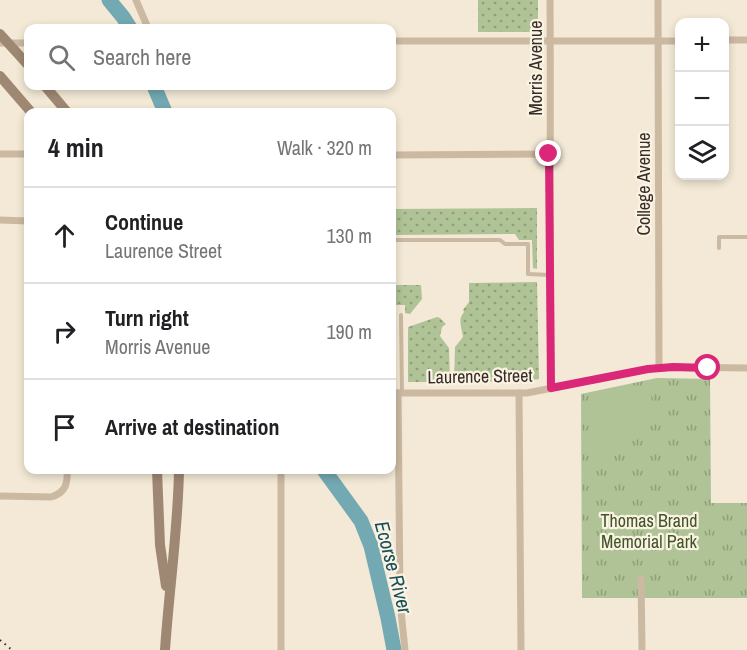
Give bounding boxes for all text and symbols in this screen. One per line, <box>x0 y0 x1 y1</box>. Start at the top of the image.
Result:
map controls <box>675 18 729 180</box>
button: + <box>675 18 729 72</box>
street label: Morris Avenue <box>523 21 548 115</box>
search box <box>24 24 396 90</box>
icon: search <box>45 41 78 74</box>
text: Search here <box>93 42 191 72</box>
button: − <box>675 72 729 126</box>
button: layers <box>675 126 729 180</box>
text: 4 min <box>48 130 104 165</box>
street label: College Avenue <box>631 132 656 236</box>
text: Walk · 320 m <box>277 134 372 161</box>
route end <box>535 140 561 166</box>
text: Continue <box>105 207 183 237</box>
icon: ahead <box>48 219 81 252</box>
text: 130 m <box>326 222 372 249</box>
text: Laurence Street <box>105 237 222 264</box>
text: Turn right <box>105 303 189 333</box>
icon: right <box>48 315 81 348</box>
text: 190 m <box>326 318 372 345</box>
text: Morris Avenue <box>105 333 210 360</box>
route start <box>694 354 720 380</box>
street label: Laurence Street <box>427 363 533 389</box>
icon: arrive <box>48 411 81 444</box>
text: Arrive at destination <box>105 412 279 442</box>
park label: Thomas Brand Memorial Park <box>601 508 698 554</box>
water label: Ecorse River <box>369 518 419 617</box>

